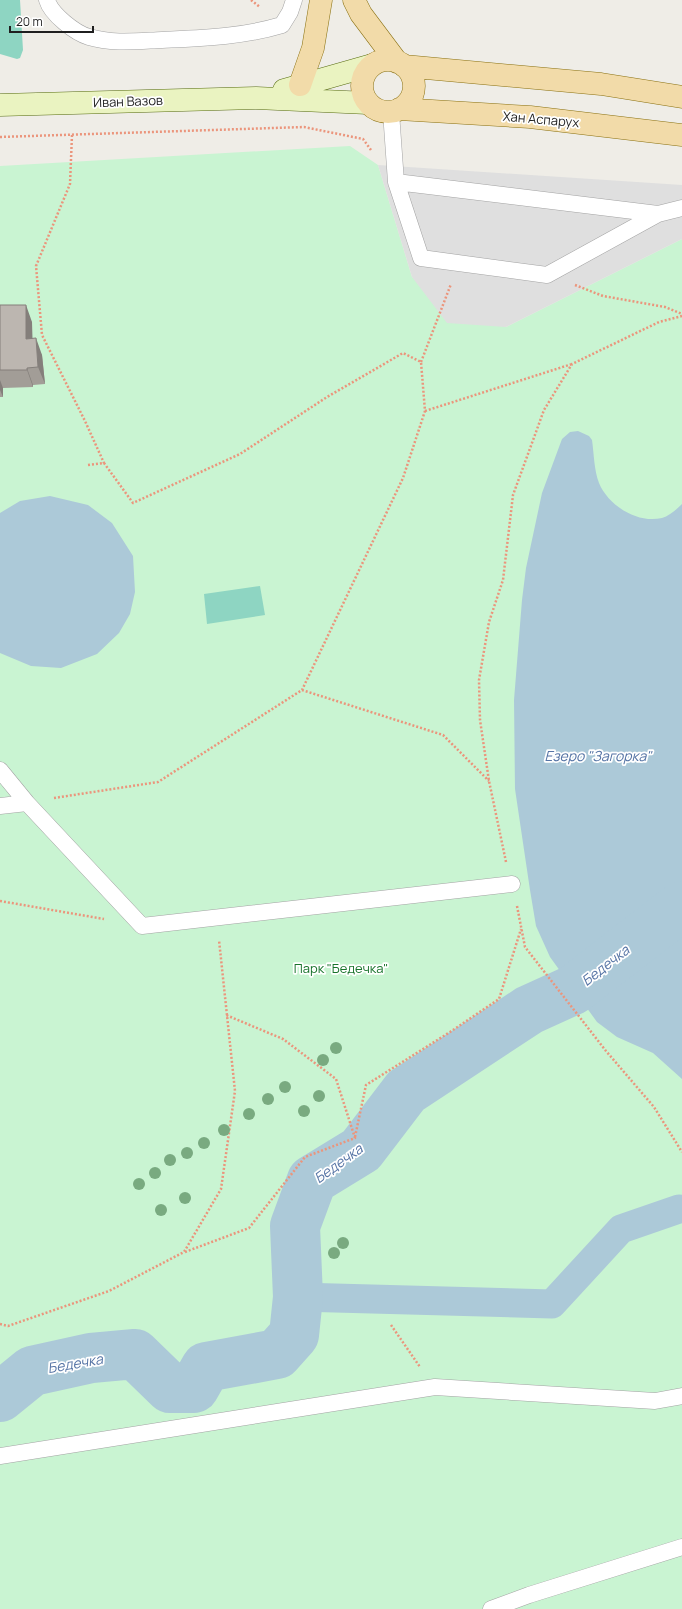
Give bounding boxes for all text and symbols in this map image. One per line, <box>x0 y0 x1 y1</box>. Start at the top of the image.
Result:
scale bar <box>10 8 93 34</box>
text: 20 m <box>16 13 43 30</box>
street label: Иван Вазов <box>93 91 163 111</box>
street label: Хан Аспарух <box>502 107 580 131</box>
water label: Езеро "Загорка" <box>544 746 653 765</box>
water label: Бедечка <box>577 940 634 990</box>
park label: Парк "Бедечка" <box>294 959 388 977</box>
water label: Бедечка <box>310 1138 367 1187</box>
water label: Бедечка <box>46 1349 105 1377</box>

